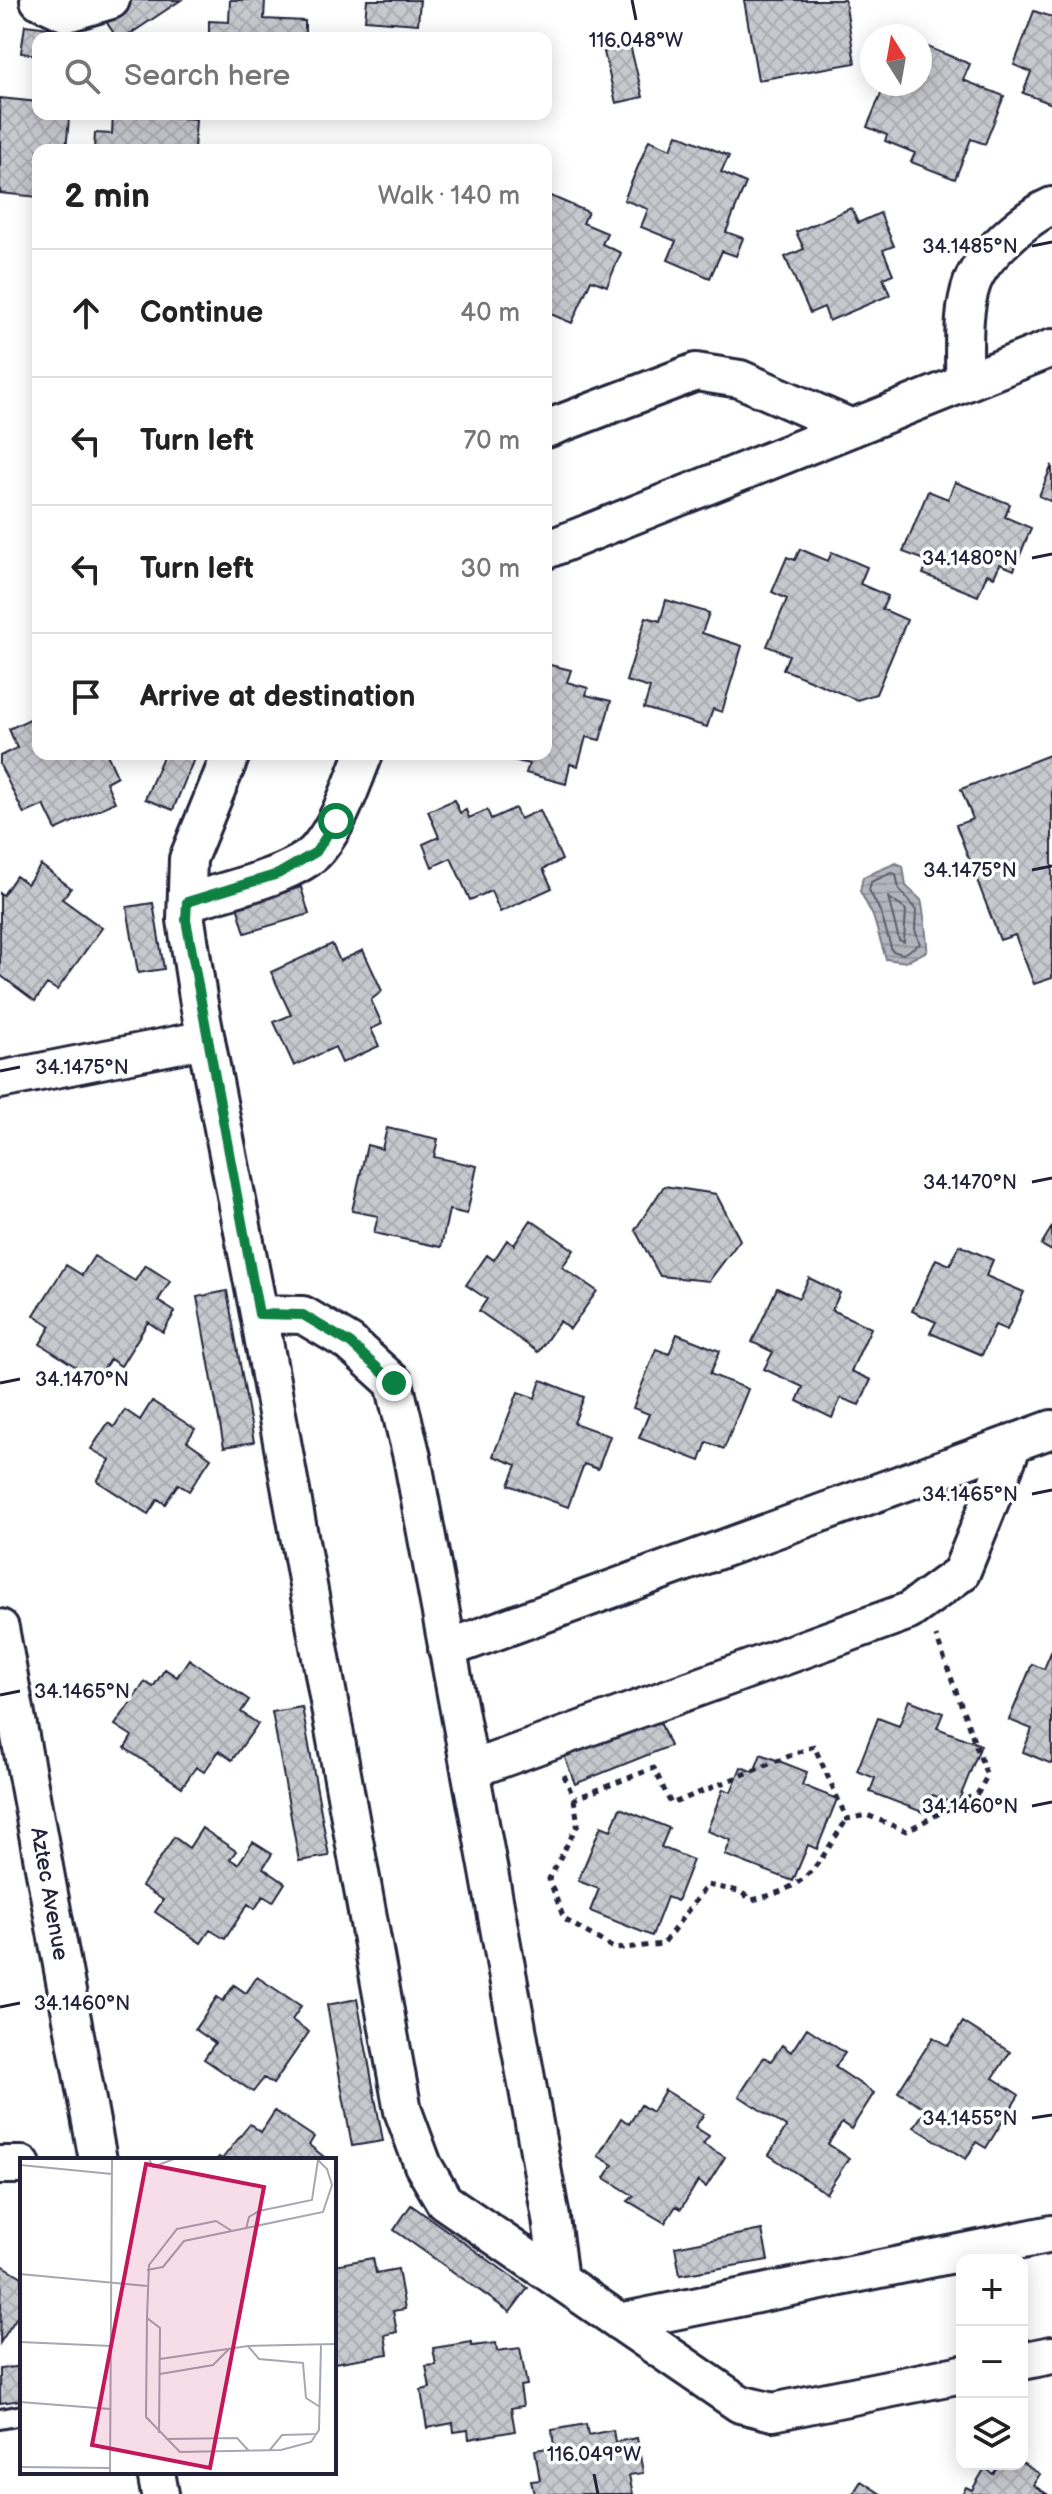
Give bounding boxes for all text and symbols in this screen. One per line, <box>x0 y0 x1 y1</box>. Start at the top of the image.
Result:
north arrow <box>860 24 932 96</box>
text: 116.048°W <box>589 29 683 53</box>
search box <box>32 32 552 120</box>
icon: search <box>60 54 104 98</box>
text: Search here <box>124 58 290 94</box>
text: 2 min <box>64 176 150 217</box>
text: Walk · 140 m <box>378 181 520 212</box>
text: 34.1485°N <box>922 235 1018 259</box>
icon: ahead <box>64 291 108 335</box>
text: Continue <box>140 295 263 331</box>
text: 40 m <box>460 298 520 329</box>
icon: left <box>64 419 108 463</box>
text: Turn left <box>140 423 254 459</box>
text: 70 m <box>463 426 520 457</box>
icon: left <box>64 547 108 591</box>
text: 34.1480°N <box>922 547 1018 571</box>
text: Turn left <box>140 551 254 587</box>
text: 30 m <box>460 554 520 585</box>
icon: arrive <box>64 675 108 719</box>
text: Arrive at destination <box>140 679 416 715</box>
route start <box>318 803 354 839</box>
text: 34.1475°N <box>923 859 1017 883</box>
text: 34.1475°N <box>35 1056 129 1080</box>
text: 34.1470°N <box>923 1171 1017 1195</box>
route end <box>376 1365 412 1401</box>
text: 34.1470°N <box>35 1368 129 1392</box>
text: 34.1465°N <box>922 1483 1018 1507</box>
text: 34.1465°N <box>34 1680 130 1704</box>
text: 34.1460°N <box>922 1795 1018 1819</box>
street label: Aztec Avenue <box>24 1825 74 1963</box>
text: 34.1460°N <box>34 1992 130 2016</box>
text: 34.1455°N <box>922 2107 1018 2131</box>
inset map <box>20 2158 336 2474</box>
map controls <box>956 2254 1028 2470</box>
button: + <box>956 2254 1028 2326</box>
button: − <box>956 2326 1028 2398</box>
button: layers <box>956 2398 1028 2470</box>
text: 116.049°W <box>547 2443 641 2467</box>

